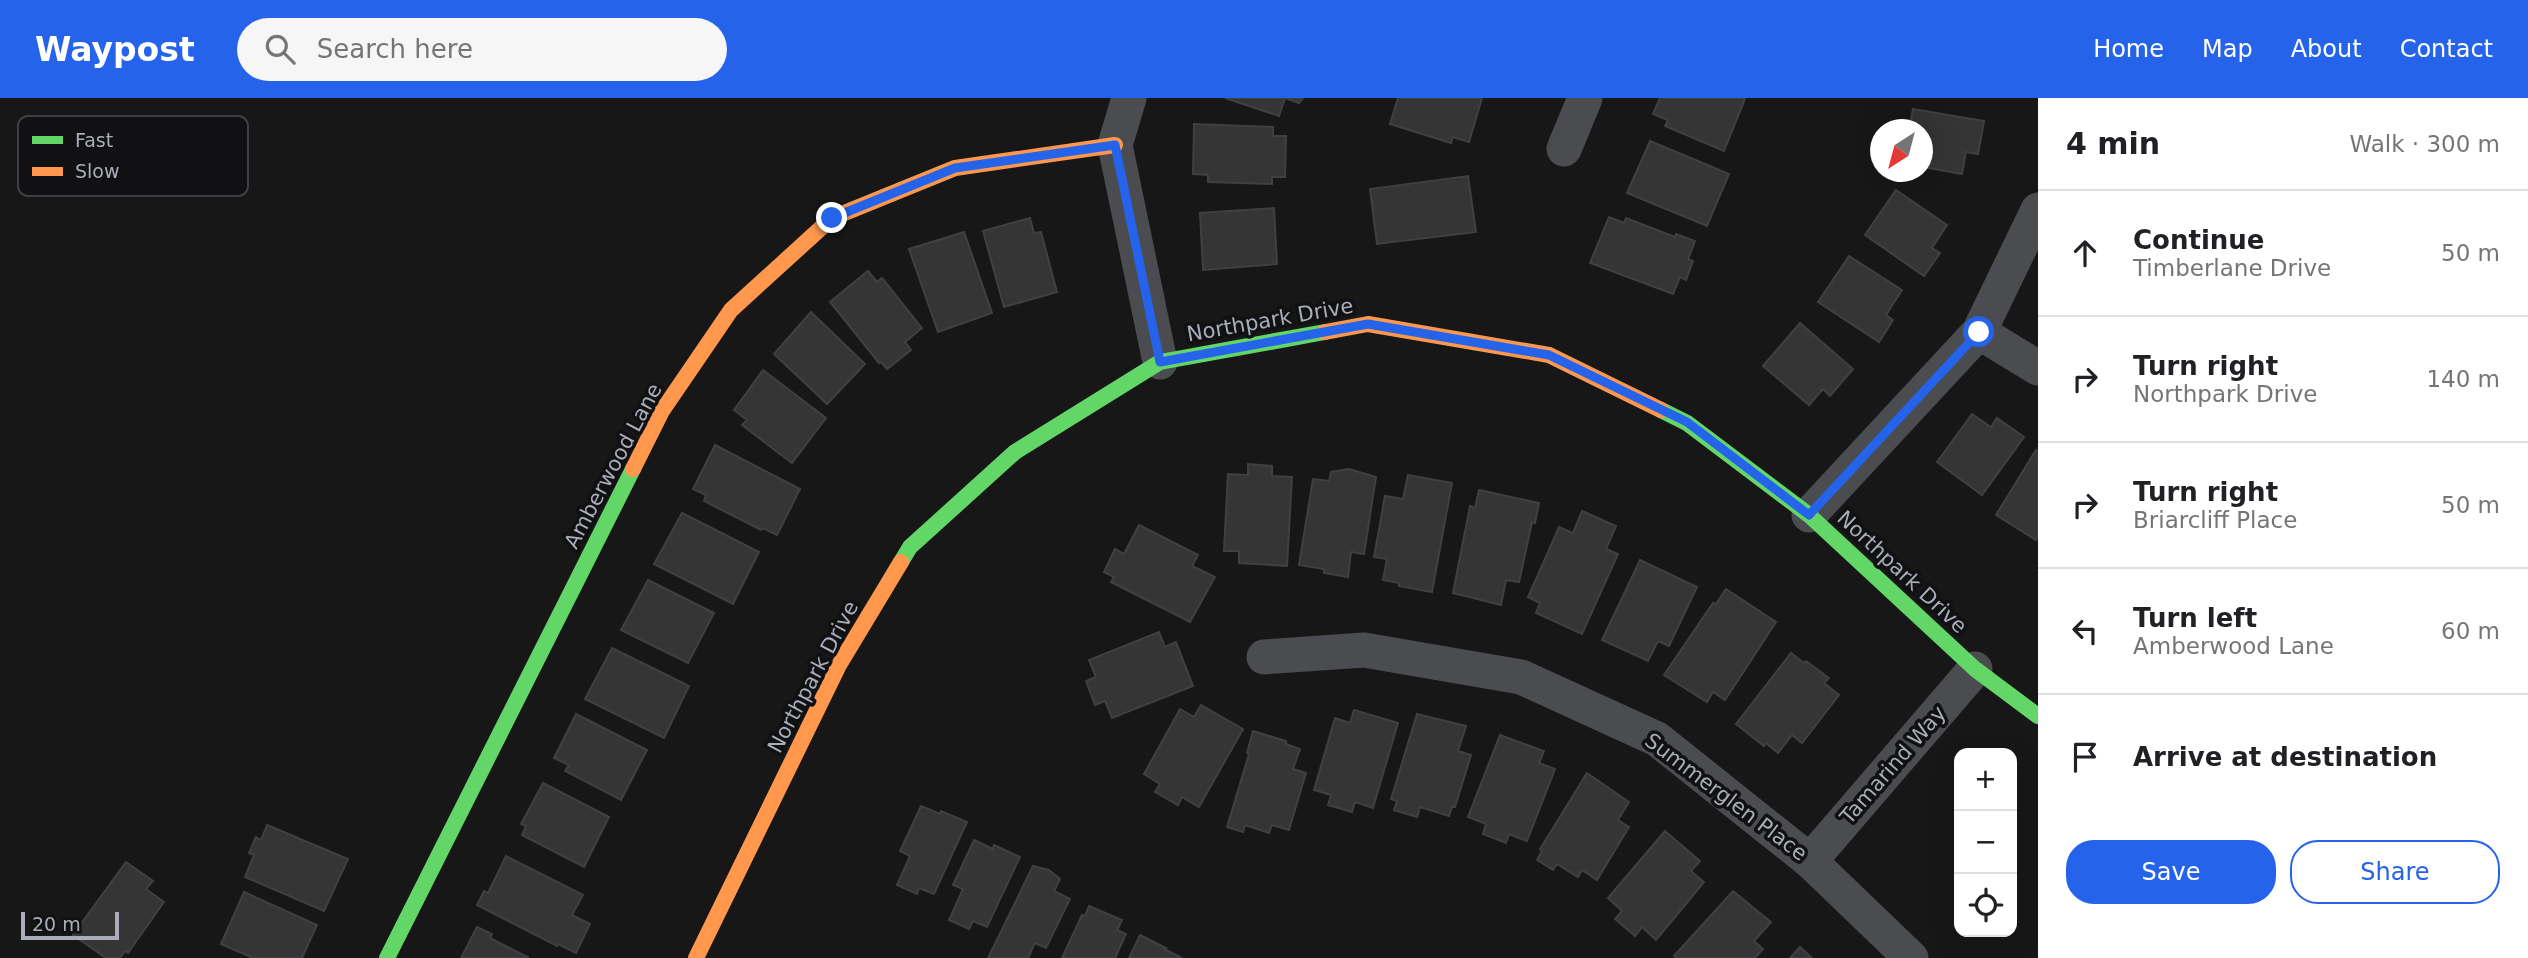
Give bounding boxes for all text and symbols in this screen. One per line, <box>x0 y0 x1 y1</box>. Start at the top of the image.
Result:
search box <box>237 18 727 81</box>
text: Waypost <box>35 30 195 69</box>
icon: search <box>261 30 299 68</box>
text: Search here <box>317 34 473 64</box>
text: Home <box>2093 35 2164 63</box>
text: Map <box>2202 35 2253 63</box>
text: About <box>2291 35 2362 63</box>
text: Contact <box>2400 35 2493 63</box>
legend <box>18 116 248 196</box>
north arrow <box>1870 119 1933 182</box>
text: 4 min <box>2066 126 2160 161</box>
text: Fast <box>75 129 113 151</box>
text: Walk · 300 m <box>2349 131 2500 157</box>
text: Slow <box>75 160 120 182</box>
route end <box>816 202 847 233</box>
text: Continue <box>2133 225 2264 255</box>
icon: ahead <box>2066 234 2104 272</box>
text: 50 m <box>2441 240 2500 266</box>
text: Timberlane Drive <box>2133 255 2331 281</box>
street label: Northpark Drive <box>1185 294 1355 346</box>
route start <box>1963 316 1994 347</box>
text: Turn right <box>2133 351 2278 381</box>
icon: right <box>2066 360 2104 398</box>
text: 140 m <box>2426 366 2500 392</box>
street label: Amberwood Lane <box>559 379 667 553</box>
text: Northpark Drive <box>2133 381 2317 407</box>
text: Turn right <box>2133 477 2278 507</box>
icon: right <box>2066 486 2104 524</box>
text: 50 m <box>2441 492 2500 518</box>
street label: Northpark Drive <box>1832 506 1972 638</box>
text: Briarcliff Place <box>2133 507 2297 533</box>
street label: Northpark Drive <box>763 597 863 757</box>
text: Turn left <box>2133 603 2257 633</box>
icon: left <box>2066 612 2104 650</box>
text: 60 m <box>2441 618 2500 644</box>
text: Amberwood Lane <box>2133 633 2334 659</box>
street label: Tamarind Way <box>1835 701 1951 829</box>
street label: Summerglen Place <box>1640 728 1812 866</box>
icon: arrive <box>2066 738 2104 776</box>
text: Arrive at destination <box>2133 742 2437 772</box>
map controls <box>1954 748 2017 937</box>
button: + <box>1954 748 2017 811</box>
button: − <box>1954 811 2017 874</box>
button: Save <box>2066 840 2276 904</box>
button: Share <box>2290 840 2500 904</box>
button: locate <box>1954 874 2017 937</box>
scale bar <box>21 909 119 941</box>
text: 20 m <box>32 913 81 935</box>

